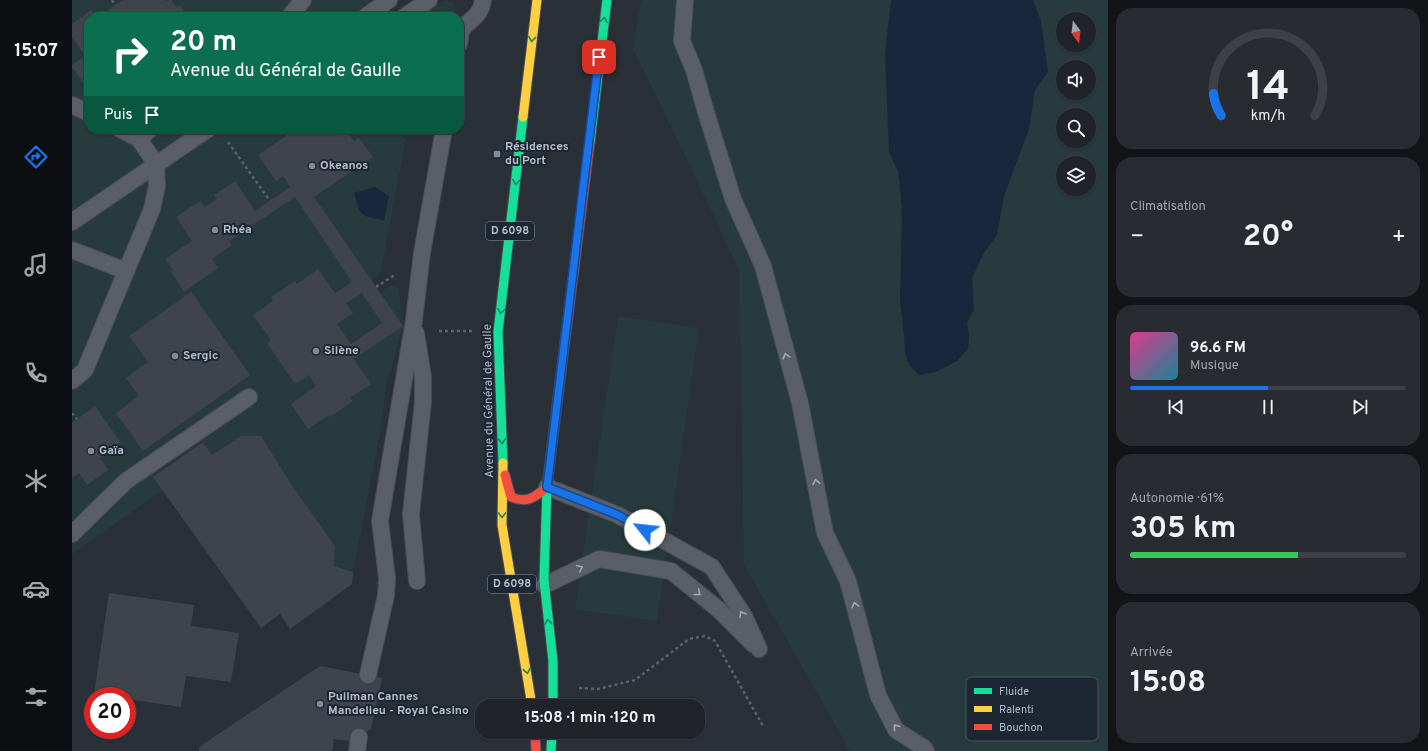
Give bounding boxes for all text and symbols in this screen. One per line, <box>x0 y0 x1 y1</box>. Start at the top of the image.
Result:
north arrow <box>1056 12 1096 52</box>
map controls <box>1056 12 1096 196</box>
one-way arrow <box>599 17 608 23</box>
text: 20 m <box>170 25 237 61</box>
icon: right <box>104 28 156 80</box>
one-way arrow <box>528 36 537 42</box>
text: 15:07 <box>14 40 58 63</box>
pin <box>582 40 616 74</box>
icon: arrive <box>588 46 610 68</box>
text: Avenue du Général de Gaulle <box>170 60 401 83</box>
button: sound <box>1056 60 1096 100</box>
text: 14 <box>1246 62 1290 115</box>
icon: arrive <box>141 104 163 126</box>
text: Puis <box>104 106 133 125</box>
text: km/h <box>1251 107 1285 125</box>
button: search <box>1056 108 1096 148</box>
place label: Résidences du Port <box>505 139 569 169</box>
icon: directions <box>22 143 50 171</box>
marker: Résidences du Port <box>492 149 502 159</box>
button: layers <box>1056 156 1096 196</box>
place label: Okeanos <box>320 158 368 174</box>
marker: Okeanos <box>307 161 317 171</box>
one-way arrow <box>511 179 520 185</box>
text: Climatisation <box>1130 199 1206 215</box>
text: 20° <box>1243 219 1293 256</box>
place label: Rhéa <box>223 222 252 238</box>
road number: D 6098 <box>486 222 534 240</box>
text: − <box>1130 224 1144 251</box>
text: + <box>1392 224 1406 251</box>
marker: Rhéa <box>210 225 220 235</box>
icon: music <box>22 251 50 279</box>
one-way arrow <box>497 308 506 314</box>
street label: Avenue du Général de Gaulle <box>480 324 498 478</box>
text: 96.6 FM <box>1190 339 1246 358</box>
place label: Silène <box>324 343 359 359</box>
marker: Silène <box>311 346 321 356</box>
place label: Sergic <box>183 348 218 364</box>
marker: Sergic <box>170 351 180 361</box>
one-way arrow <box>782 353 791 360</box>
text: Musique <box>1190 358 1239 374</box>
icon: phone <box>22 359 50 387</box>
icon: previous <box>1165 396 1187 418</box>
icon: pause <box>1257 396 1279 418</box>
icon: next <box>1349 396 1371 418</box>
one-way arrow <box>498 438 506 444</box>
place label: Gaïa <box>99 443 124 459</box>
marker: Gaïa <box>86 446 96 456</box>
icon: climate <box>22 467 50 495</box>
one-way arrow <box>812 479 820 486</box>
text: Autonomie · 61% <box>1130 491 1224 507</box>
position arrow <box>624 509 666 551</box>
text: 305 km <box>1130 511 1236 548</box>
one-way arrow <box>498 512 506 518</box>
one-way arrow <box>575 566 583 573</box>
icon: car <box>22 575 50 603</box>
road number: D 6098 <box>488 575 536 593</box>
one-way arrow <box>694 588 701 595</box>
one-way arrow <box>851 602 860 609</box>
one-way arrow <box>740 611 747 618</box>
one-way arrow <box>544 619 553 625</box>
text: Arrivée <box>1130 645 1173 661</box>
text: 15:08 <box>1130 665 1206 702</box>
one-way arrow <box>522 668 530 674</box>
legend <box>966 677 1098 741</box>
icon: filters <box>22 683 50 711</box>
text: Fluide <box>999 685 1029 699</box>
speed limit sign: 20 <box>84 687 136 739</box>
place label: Pullman Cannes Mandelieu - Royal Casino <box>328 689 469 719</box>
marker: Pullman Cannes Mandelieu - Royal Casino <box>315 699 325 709</box>
text: Ralenti <box>999 703 1034 717</box>
text: 15:08 · 1 min · 120 m <box>524 709 656 728</box>
text: Bouchon <box>999 721 1043 735</box>
one-way arrow <box>894 725 901 732</box>

